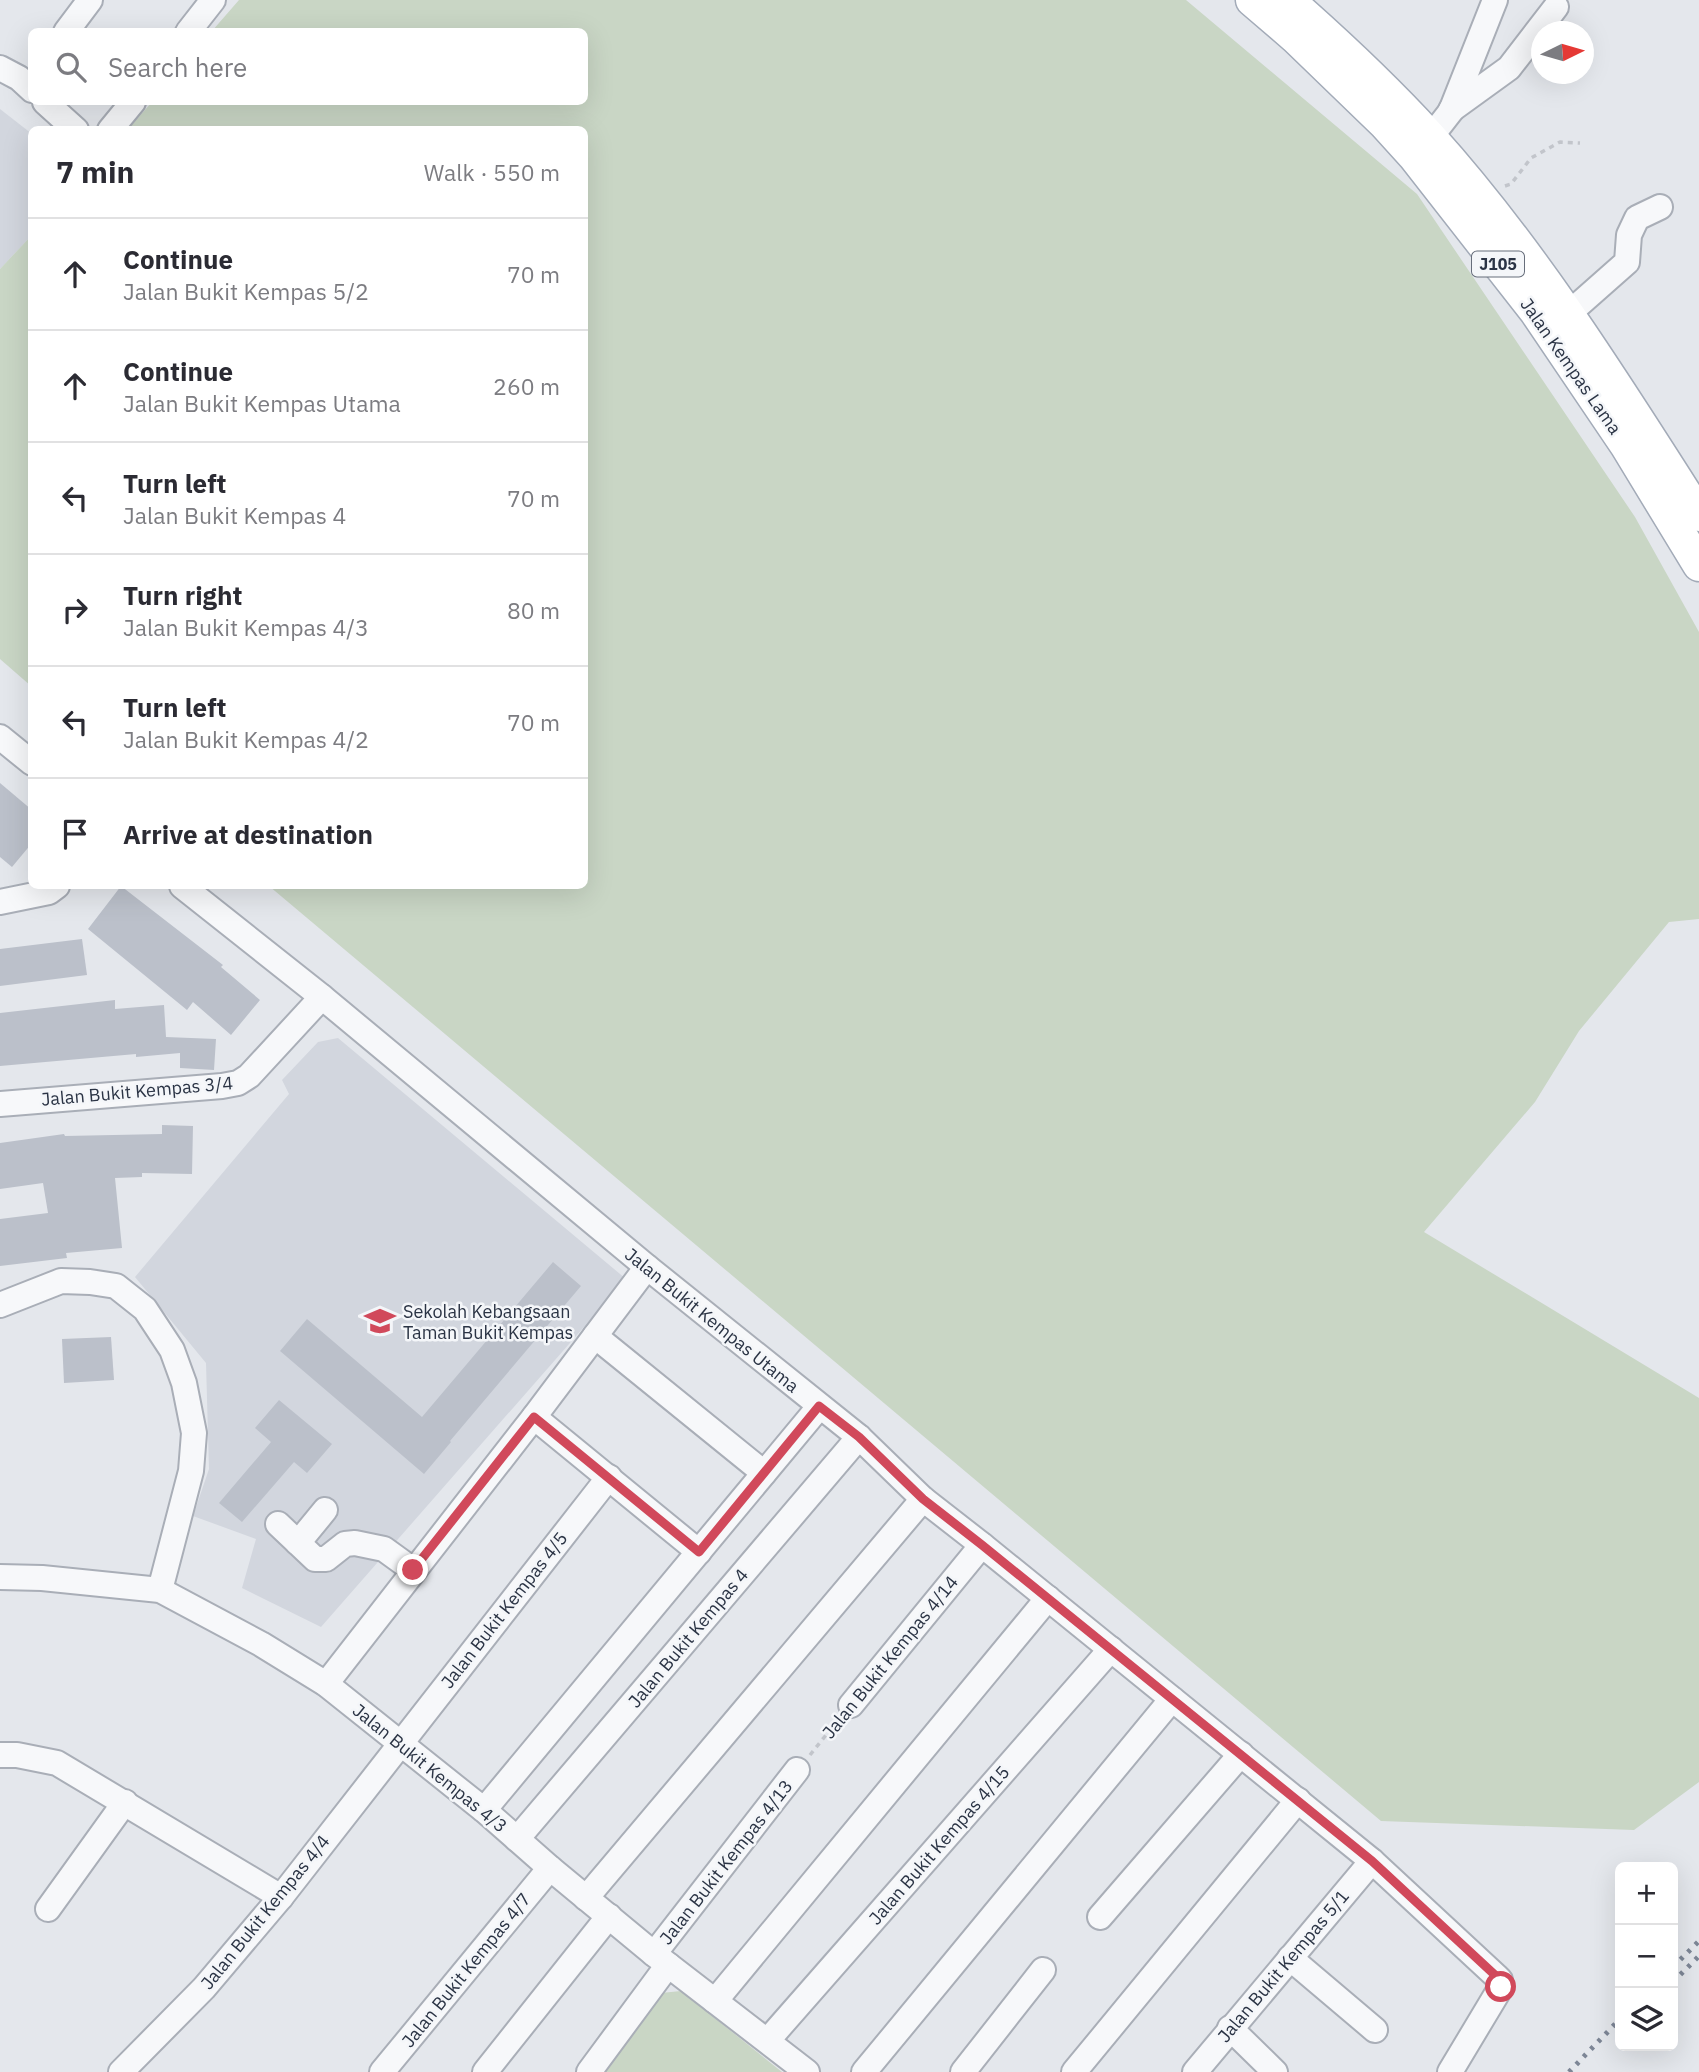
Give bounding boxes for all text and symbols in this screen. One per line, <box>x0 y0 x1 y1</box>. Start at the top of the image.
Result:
north arrow <box>1531 21 1594 84</box>
search box <box>28 28 588 105</box>
icon: search <box>52 48 90 86</box>
text: Search here <box>108 50 247 84</box>
text: 7 min <box>56 152 134 191</box>
text: Walk · 550 m <box>424 157 560 187</box>
text: Continue <box>123 242 233 276</box>
road number: J105 <box>1472 252 1524 276</box>
icon: ahead <box>56 255 94 293</box>
text: 70 m <box>507 259 560 289</box>
text: Jalan Bukit Kempas 5/2 <box>123 276 369 306</box>
street label: Jalan Kempas Lama <box>1515 293 1627 439</box>
text: Continue <box>123 354 233 388</box>
icon: ahead <box>56 367 94 405</box>
text: 260 m <box>493 371 560 401</box>
text: Jalan Bukit Kempas Utama <box>123 388 401 418</box>
text: Turn left <box>123 466 226 500</box>
icon: left <box>56 479 94 517</box>
text: 70 m <box>507 483 560 513</box>
text: Jalan Bukit Kempas 4 <box>123 500 346 530</box>
text: Turn right <box>123 578 242 612</box>
icon: right <box>56 591 94 629</box>
text: 80 m <box>507 595 560 625</box>
text: Jalan Bukit Kempas 4/3 <box>123 612 369 642</box>
text: Turn left <box>123 690 226 724</box>
icon: left <box>56 703 94 741</box>
text: 70 m <box>507 707 560 737</box>
text: Jalan Bukit Kempas 4/2 <box>123 724 369 754</box>
icon: arrive <box>56 815 94 853</box>
text: Arrive at destination <box>123 817 373 851</box>
street label: Jalan Bukit Kempas 3/4 <box>40 1071 234 1111</box>
street label: Jalan Bukit Kempas Utama <box>620 1243 804 1398</box>
place label: Sekolah Kebangsaan Taman Bukit Kempas <box>403 1300 573 1344</box>
school or university icon: Sekolah Kebangsaan Taman Bukit Kempas <box>363 1304 397 1338</box>
street label: Jalan Bukit Kempas 4/5 <box>436 1527 572 1693</box>
route end <box>397 1554 428 1585</box>
street label: Jalan Bukit Kempas 4 <box>623 1564 753 1712</box>
street label: Jalan Bukit Kempas 4/14 <box>817 1571 963 1743</box>
street label: Jalan Bukit Kempas 4/3 <box>348 1699 512 1837</box>
street label: Jalan Bukit Kempas 4/15 <box>864 1761 1014 1929</box>
street label: Jalan Bukit Kempas 4/13 <box>654 1775 798 1949</box>
street label: Jalan Bukit Kempas 4/4 <box>196 1830 335 1994</box>
map controls <box>1615 1862 1678 2051</box>
button: + <box>1615 1862 1678 1925</box>
street label: Jalan Bukit Kempas 5/1 <box>1212 1885 1354 2047</box>
street label: Jalan Bukit Kempas 4/7 <box>397 1888 535 2052</box>
button: − <box>1615 1925 1678 1988</box>
route start <box>1485 1971 1516 2002</box>
button: layers <box>1615 1988 1678 2051</box>

